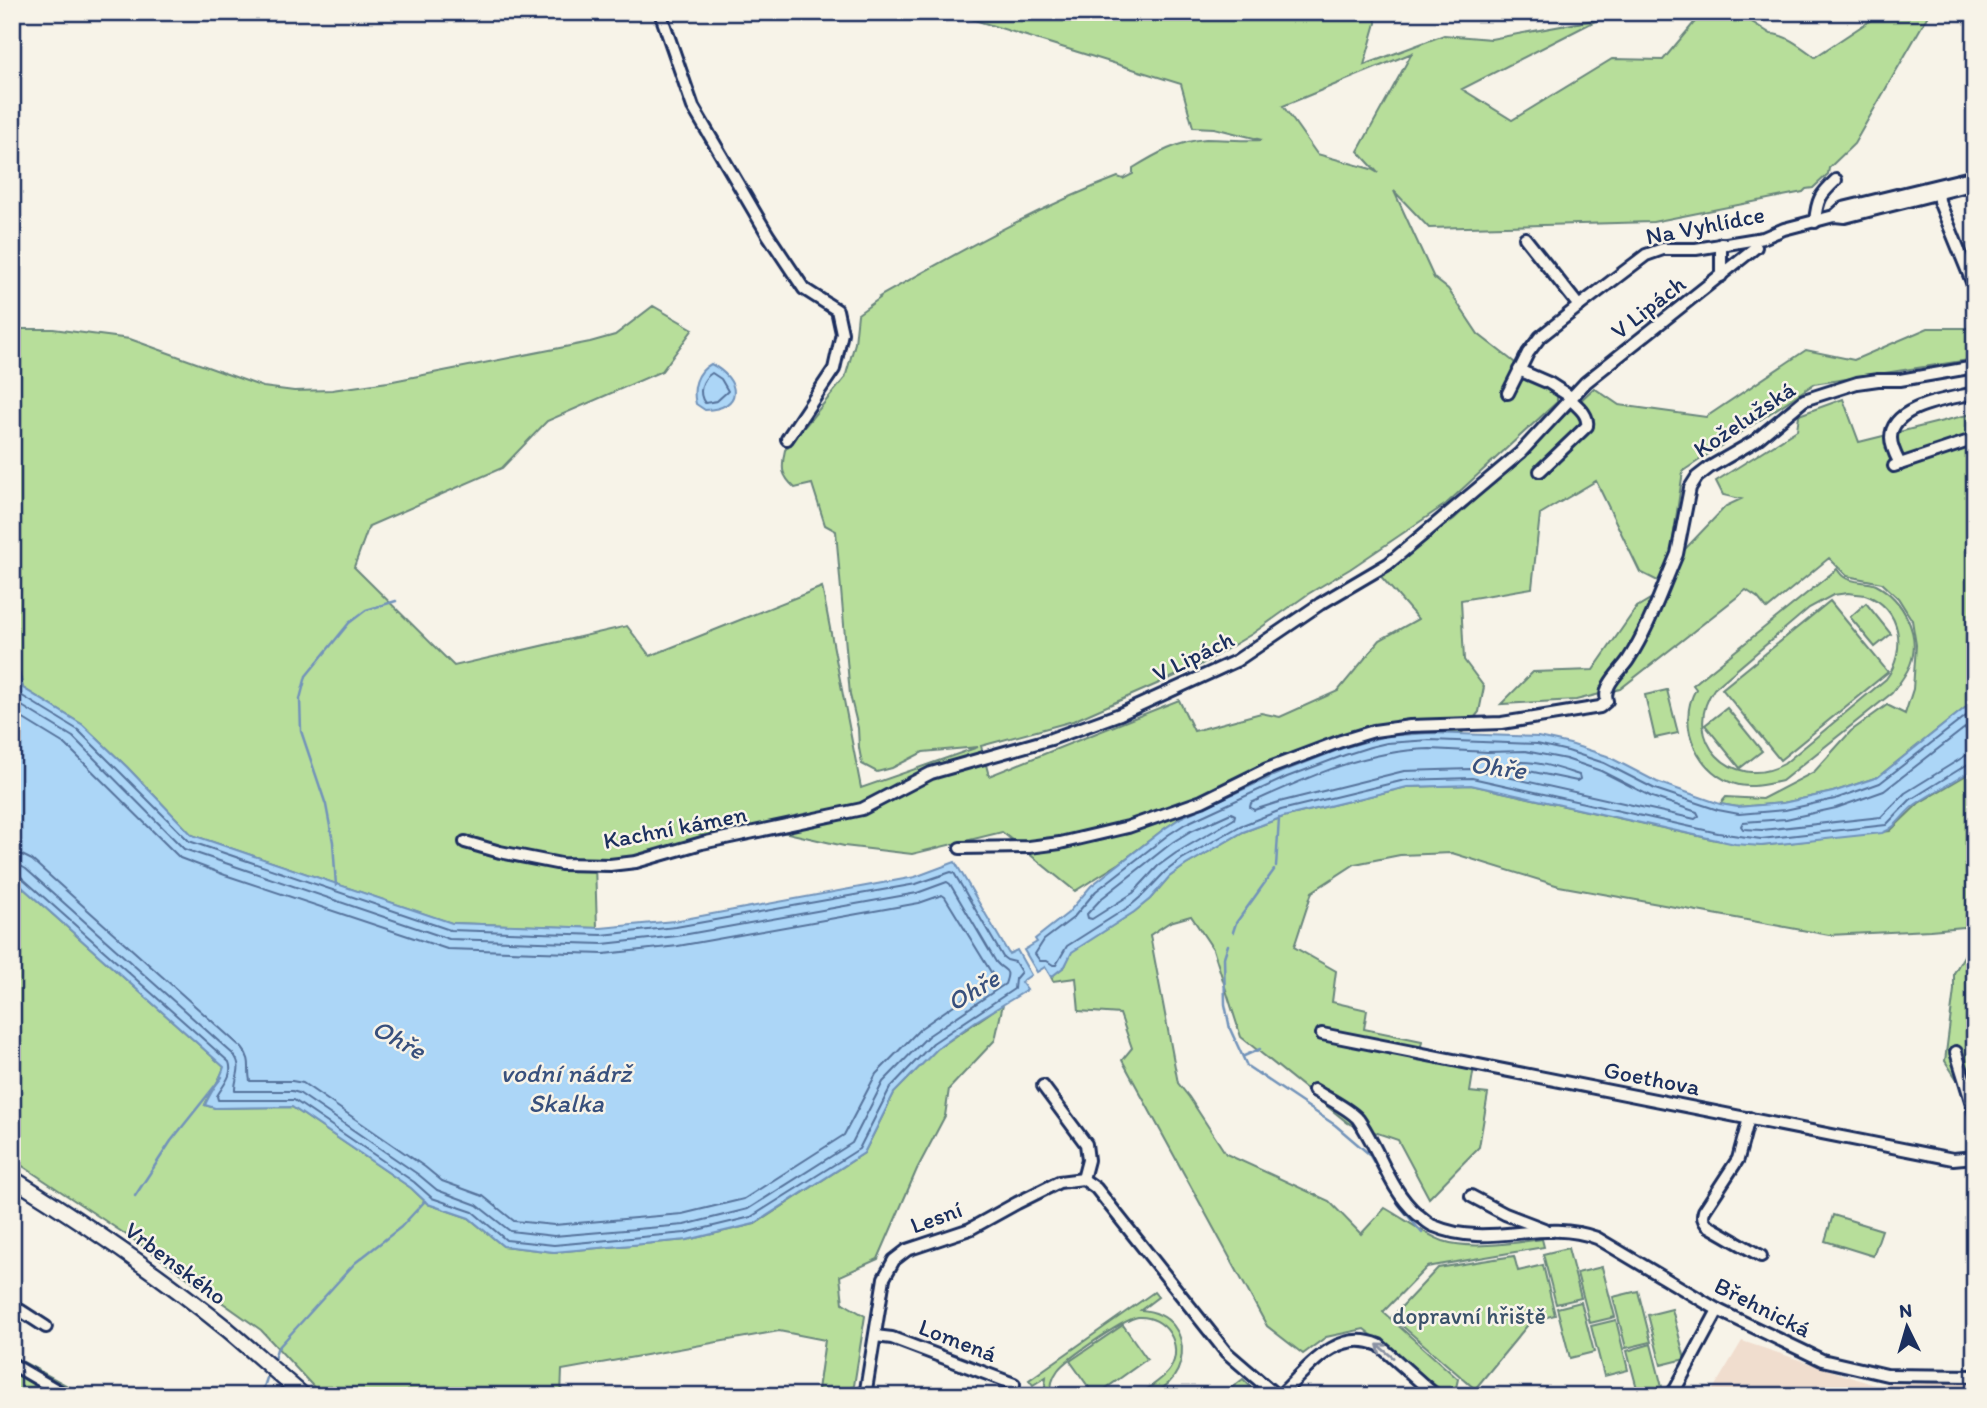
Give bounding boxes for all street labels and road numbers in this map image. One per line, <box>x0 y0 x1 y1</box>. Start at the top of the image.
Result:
street label: Na Vyhlídce <box>1643 199 1767 251</box>
street label: V Lipách <box>1605 269 1691 345</box>
street label: Koželužská <box>1688 374 1801 464</box>
street label: V Lipách <box>1148 624 1239 688</box>
street label: Kachní kámen <box>601 799 750 855</box>
street label: Goethova <box>1601 1054 1703 1102</box>
street label: Lesní <box>906 1194 966 1240</box>
street label: Vrbenského <box>119 1215 233 1311</box>
street label: Břehnická <box>1710 1270 1817 1344</box>
street label: Lomená <box>915 1312 1002 1368</box>

